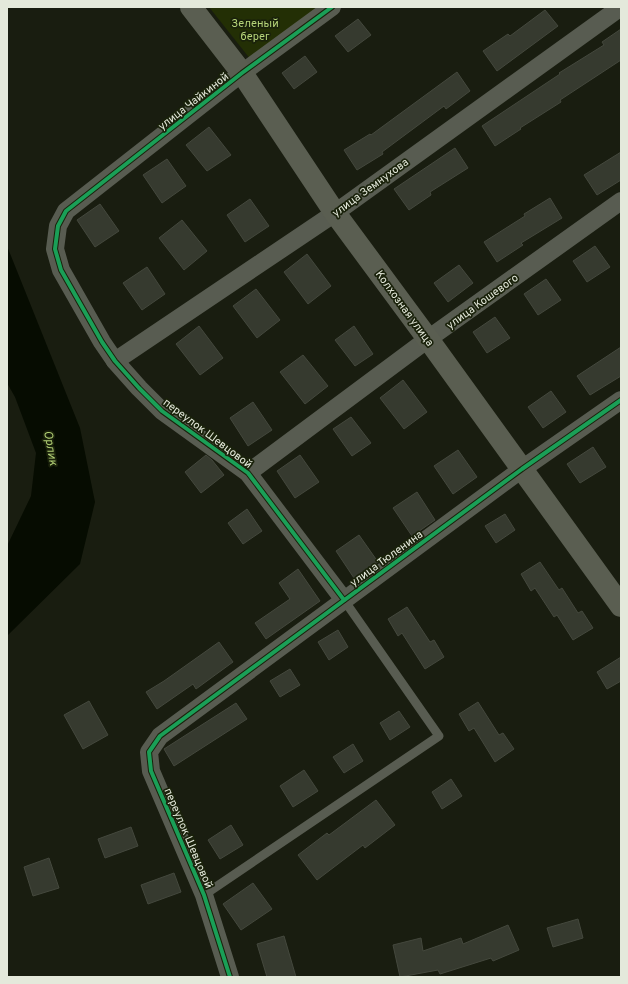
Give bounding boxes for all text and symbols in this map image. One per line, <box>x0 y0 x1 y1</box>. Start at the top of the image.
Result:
park label: Зеленый берег <box>231 17 279 44</box>
street label: улица Чайкиной <box>155 70 232 134</box>
street label: улица Земнухова <box>330 155 412 220</box>
street label: Колхозная улица <box>372 268 437 349</box>
street label: улица Кошевого <box>444 271 521 333</box>
street label: переулок Шевцовой <box>160 396 255 472</box>
water label: Орлик <box>39 429 61 467</box>
street label: улица Тюленина <box>347 528 426 590</box>
street label: переулок Шевцовой <box>161 786 216 891</box>

